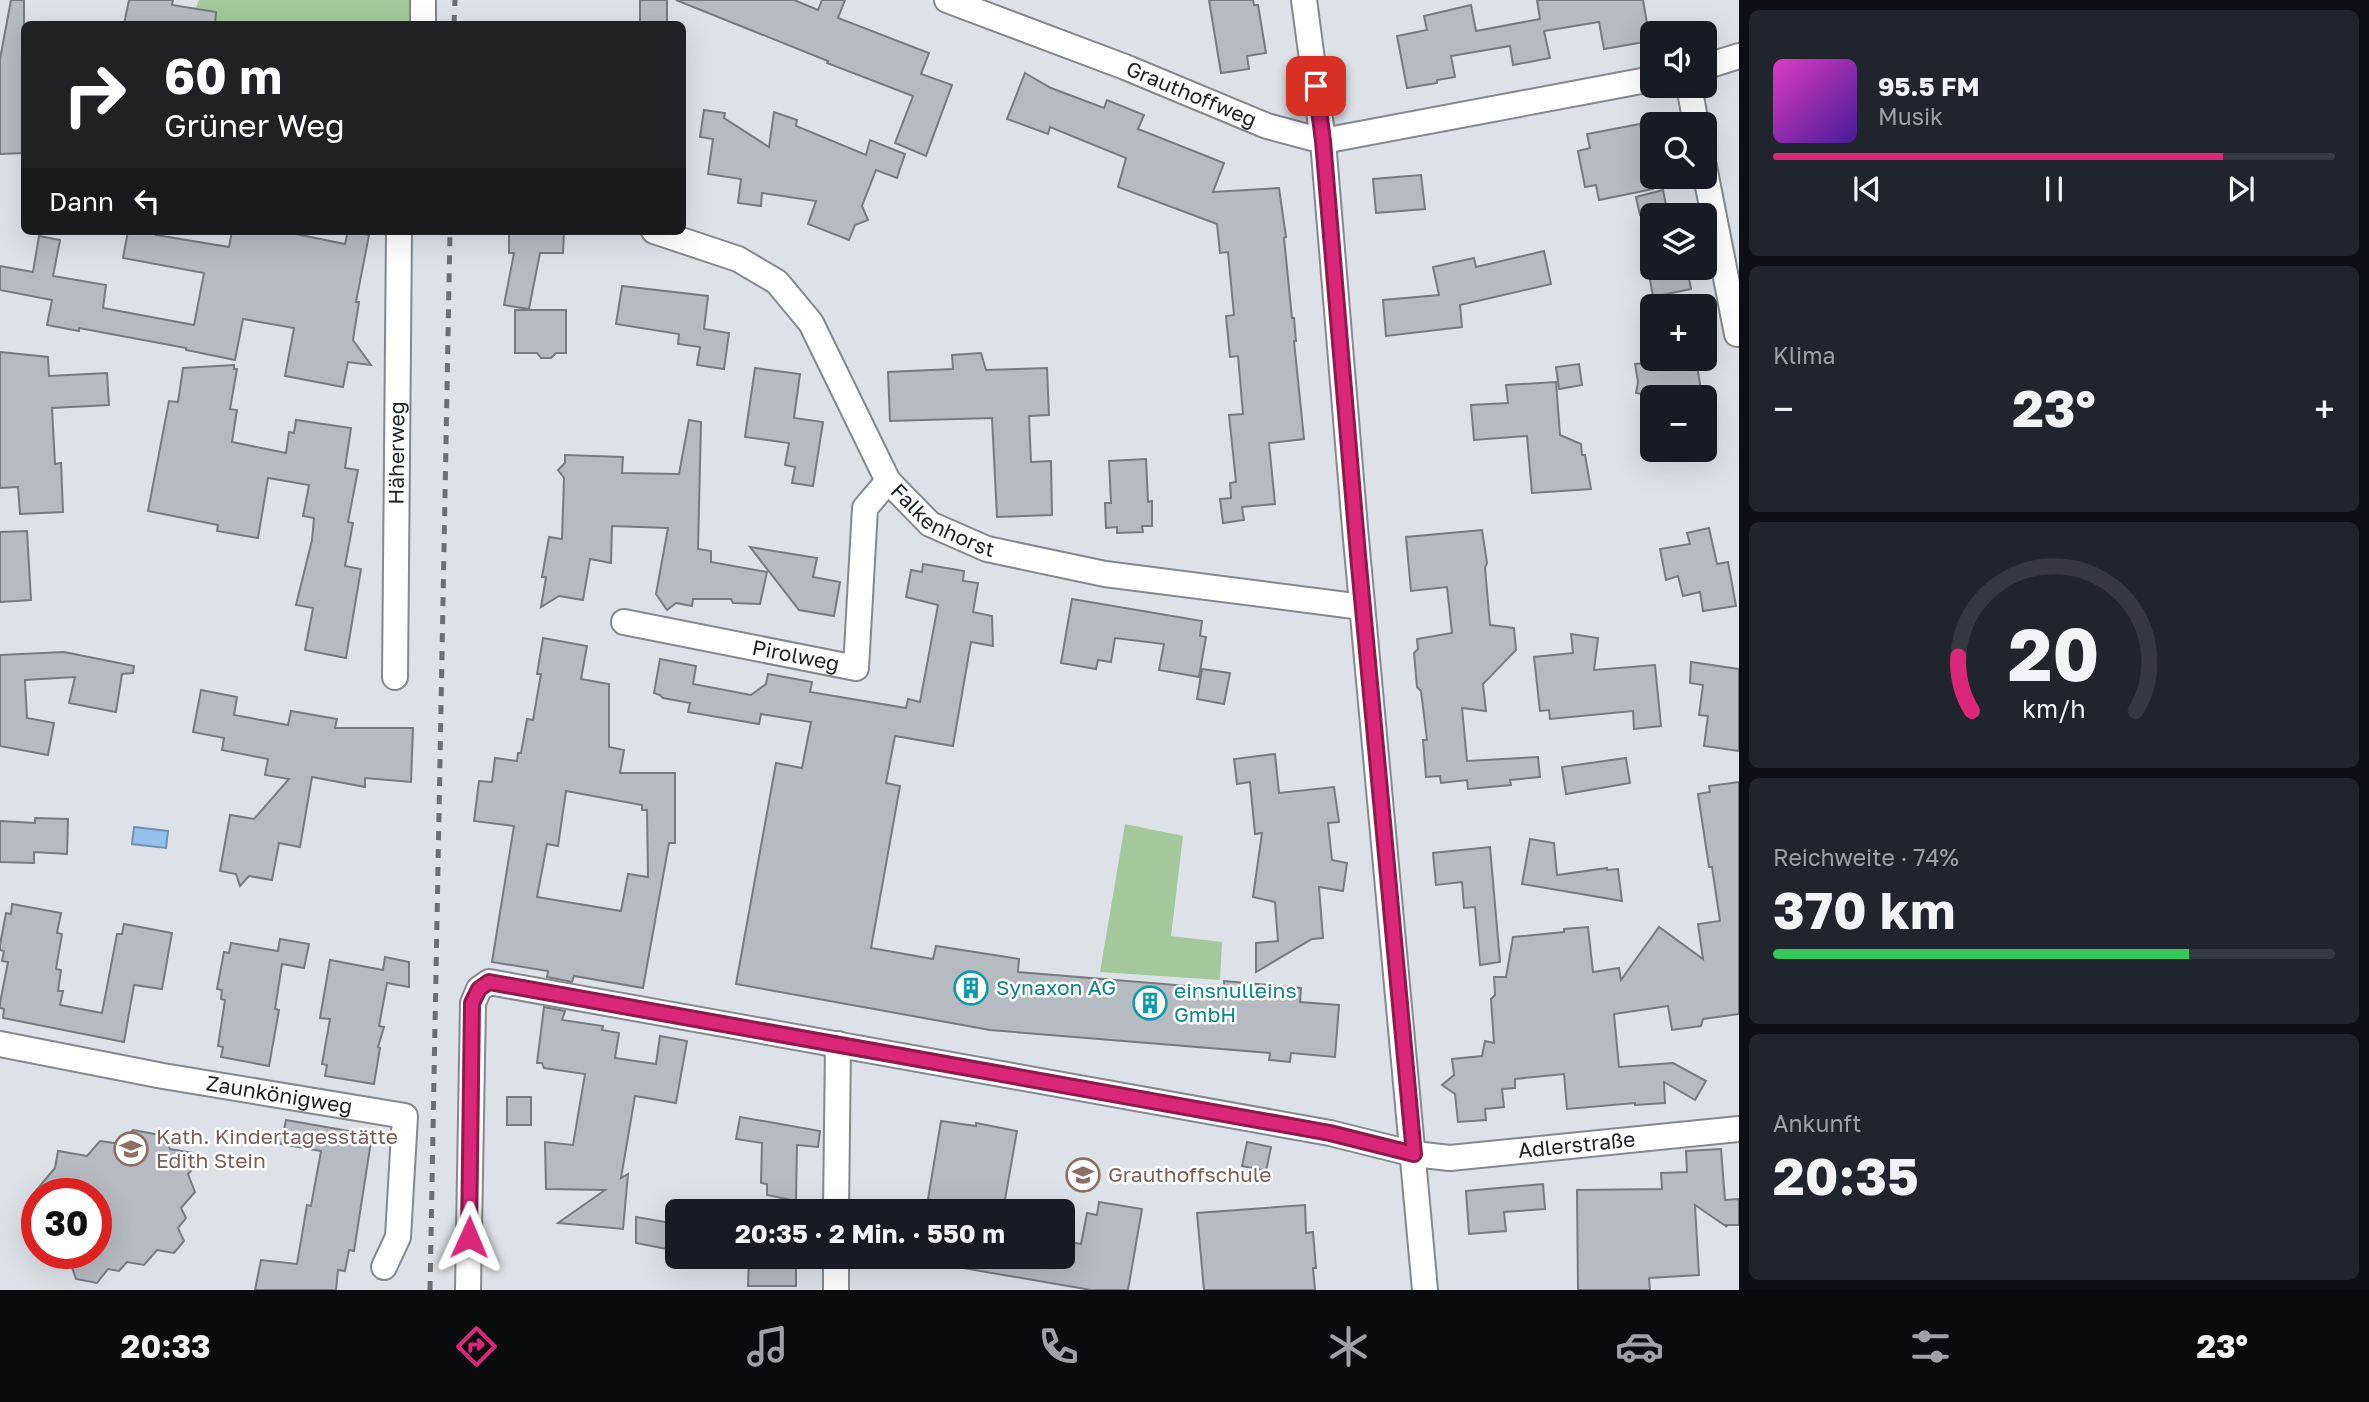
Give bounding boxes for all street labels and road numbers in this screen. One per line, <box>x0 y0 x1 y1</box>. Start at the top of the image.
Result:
street label: Grauthoffweg <box>1123 55 1261 132</box>
street label: Häherweg <box>383 401 409 505</box>
street label: Falkenhorst <box>886 478 997 562</box>
street label: Pirolweg <box>750 634 842 676</box>
street label: Zaunkönigweg <box>205 1069 354 1119</box>
street label: Adlerstraße <box>1517 1125 1636 1163</box>

